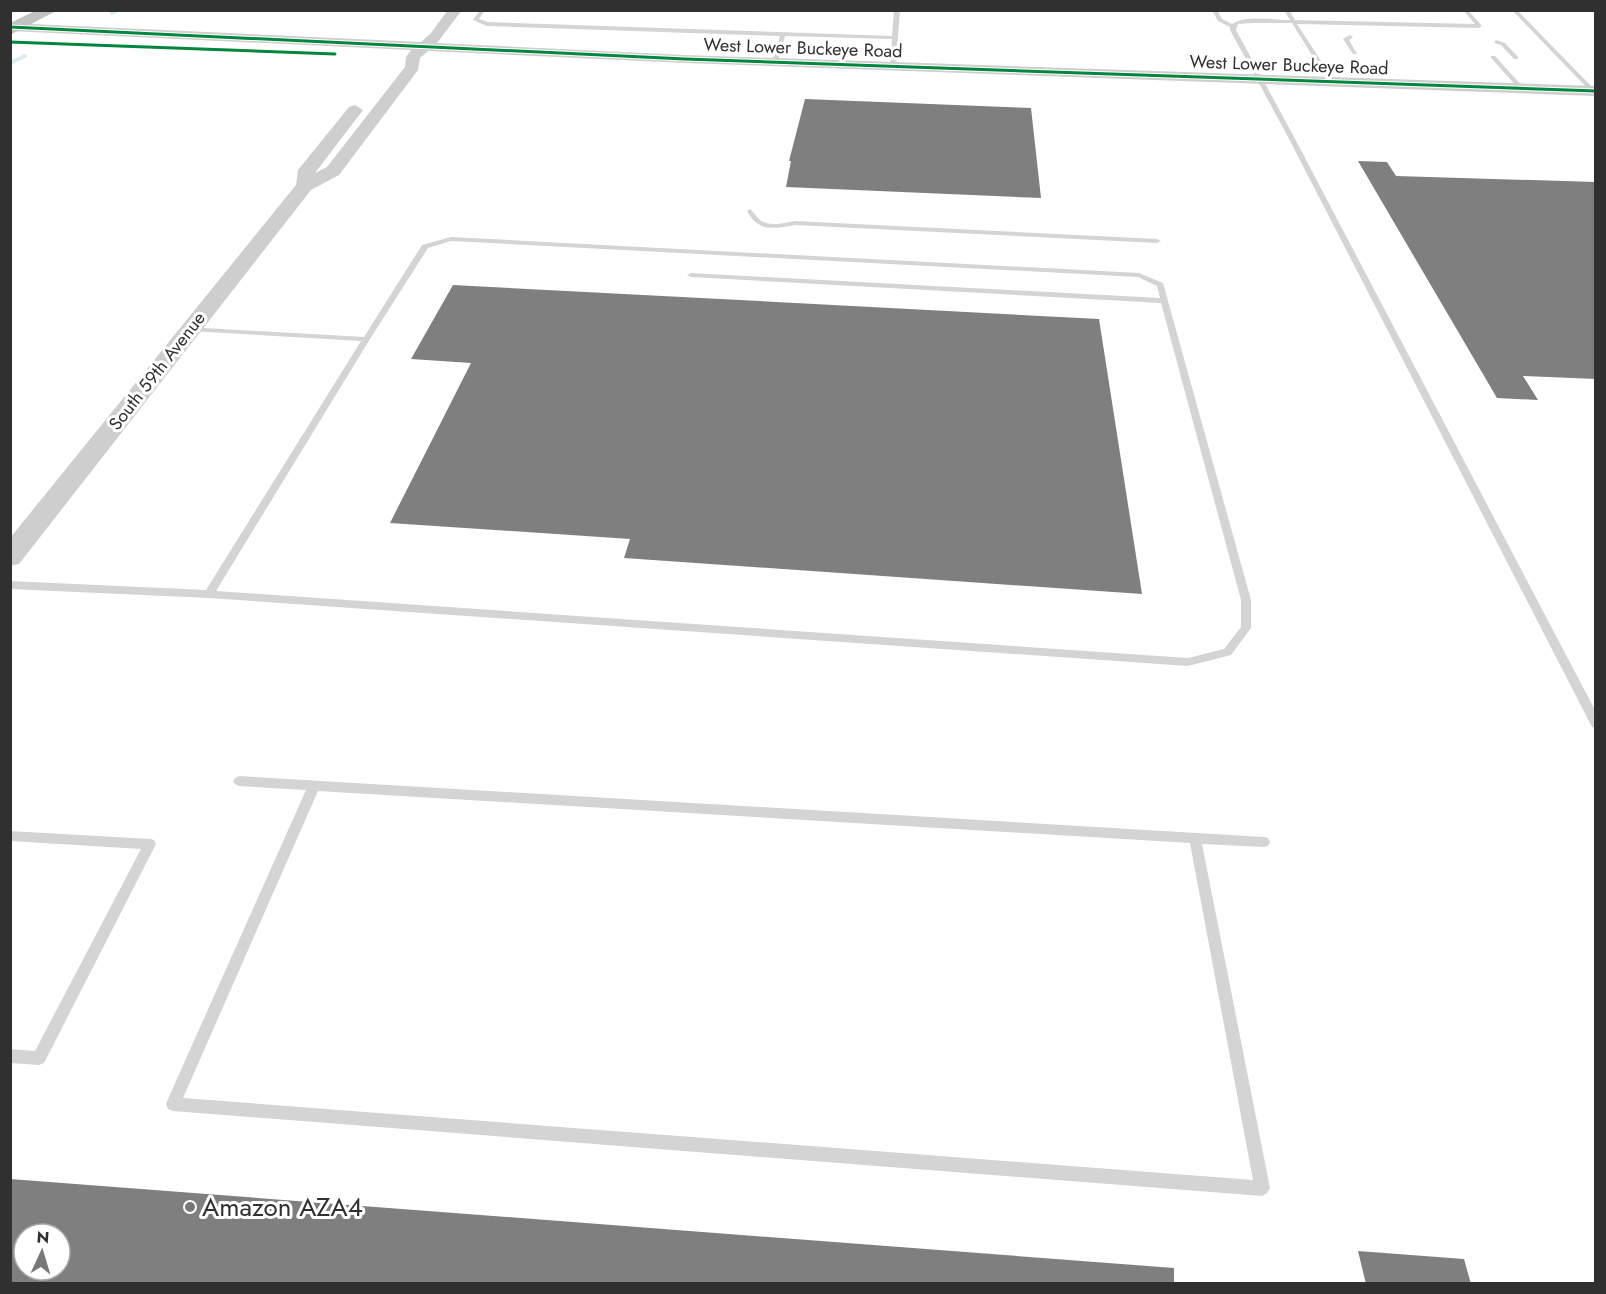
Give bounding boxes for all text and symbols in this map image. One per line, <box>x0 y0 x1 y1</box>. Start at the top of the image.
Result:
street label: West Lower Buckeye Road <box>703 32 903 64</box>
street label: West Lower Buckeye Road <box>1189 49 1389 81</box>
street label: South 59th Avenue <box>102 306 212 436</box>
place label: Amazon AZA4 <box>202 1188 363 1226</box>
marker: Amazon AZA4 <box>183 1200 197 1214</box>
north arrow <box>12 1222 72 1282</box>
text: N <box>36 1226 50 1249</box>

